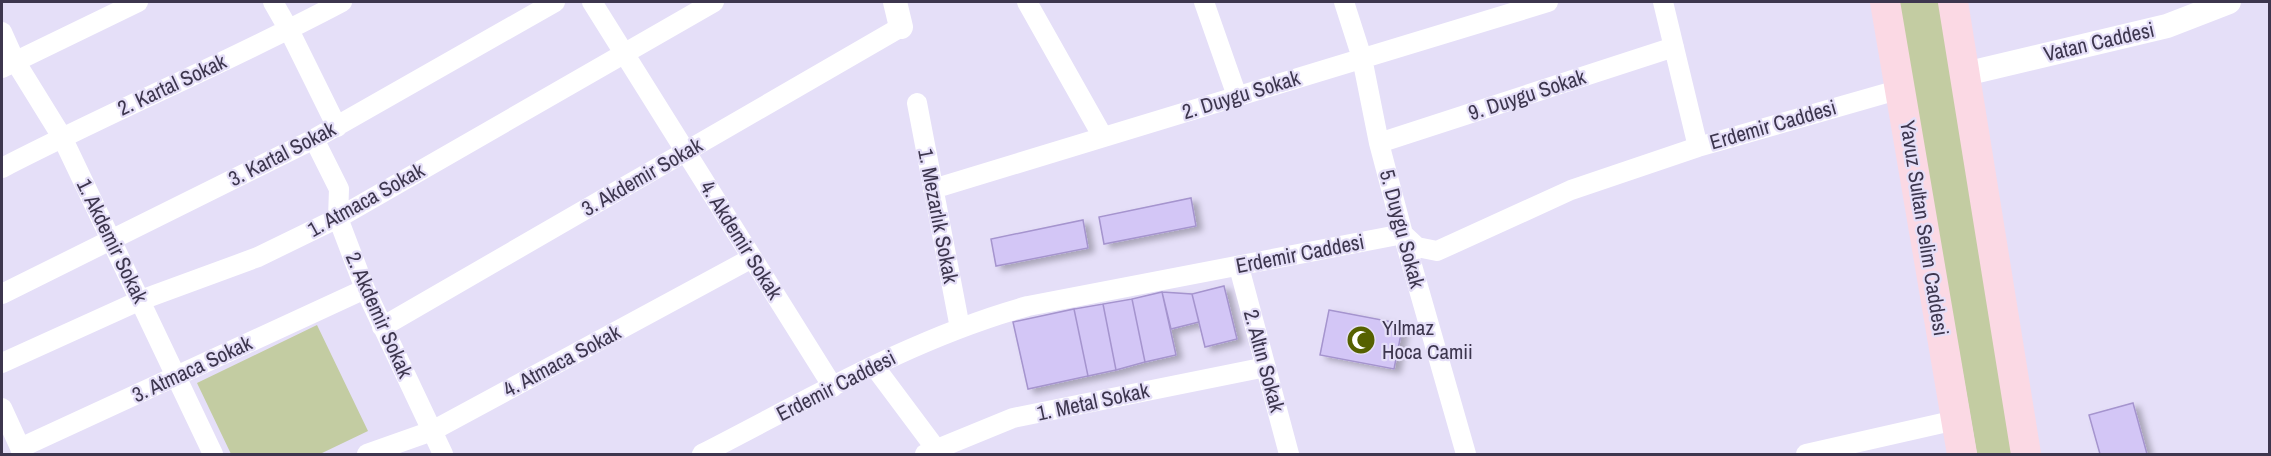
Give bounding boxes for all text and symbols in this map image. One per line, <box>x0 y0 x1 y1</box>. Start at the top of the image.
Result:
street label: Vatan Caddesi <box>2041 15 2157 68</box>
street label: 2. Kartal Sokak <box>113 47 231 122</box>
street label: 9. Duygu Sokak <box>1465 62 1590 127</box>
street label: 2. Duygu Sokak <box>1178 63 1304 126</box>
street label: Erdemir Caddesi <box>1706 93 1839 156</box>
street label: 3. Kartal Sokak <box>223 114 341 193</box>
street label: Yavuz Sultan Selim Caddesi <box>1893 118 1956 338</box>
street label: 3. Akdemir Sokak <box>576 130 708 223</box>
street label: 1. Mezarlık Sokak <box>911 146 966 286</box>
street label: 1. Atmaca Sokak <box>302 155 430 244</box>
street label: 5. Duygu Sokak <box>1373 166 1432 292</box>
street label: 1. Akdemir Sokak <box>70 174 155 308</box>
street label: 4. Akdemir Sokak <box>693 175 790 305</box>
street label: Erdemir Caddesi <box>1233 227 1367 280</box>
street label: 2. Akdemir Sokak <box>339 247 420 383</box>
street label: 2. Altın Sokak <box>1237 306 1292 416</box>
place label: Yılmaz Hoca Camii <box>1382 313 1473 366</box>
street label: 4. Atmaca Sokak <box>498 317 626 404</box>
mosque icon: Yılmaz Hoca Camii <box>1345 324 1377 356</box>
street label: 3. Atmaca Sokak <box>127 328 257 409</box>
street label: Erdemir Caddesi <box>771 343 900 428</box>
street label: 1. Metal Sokak <box>1034 375 1152 428</box>

